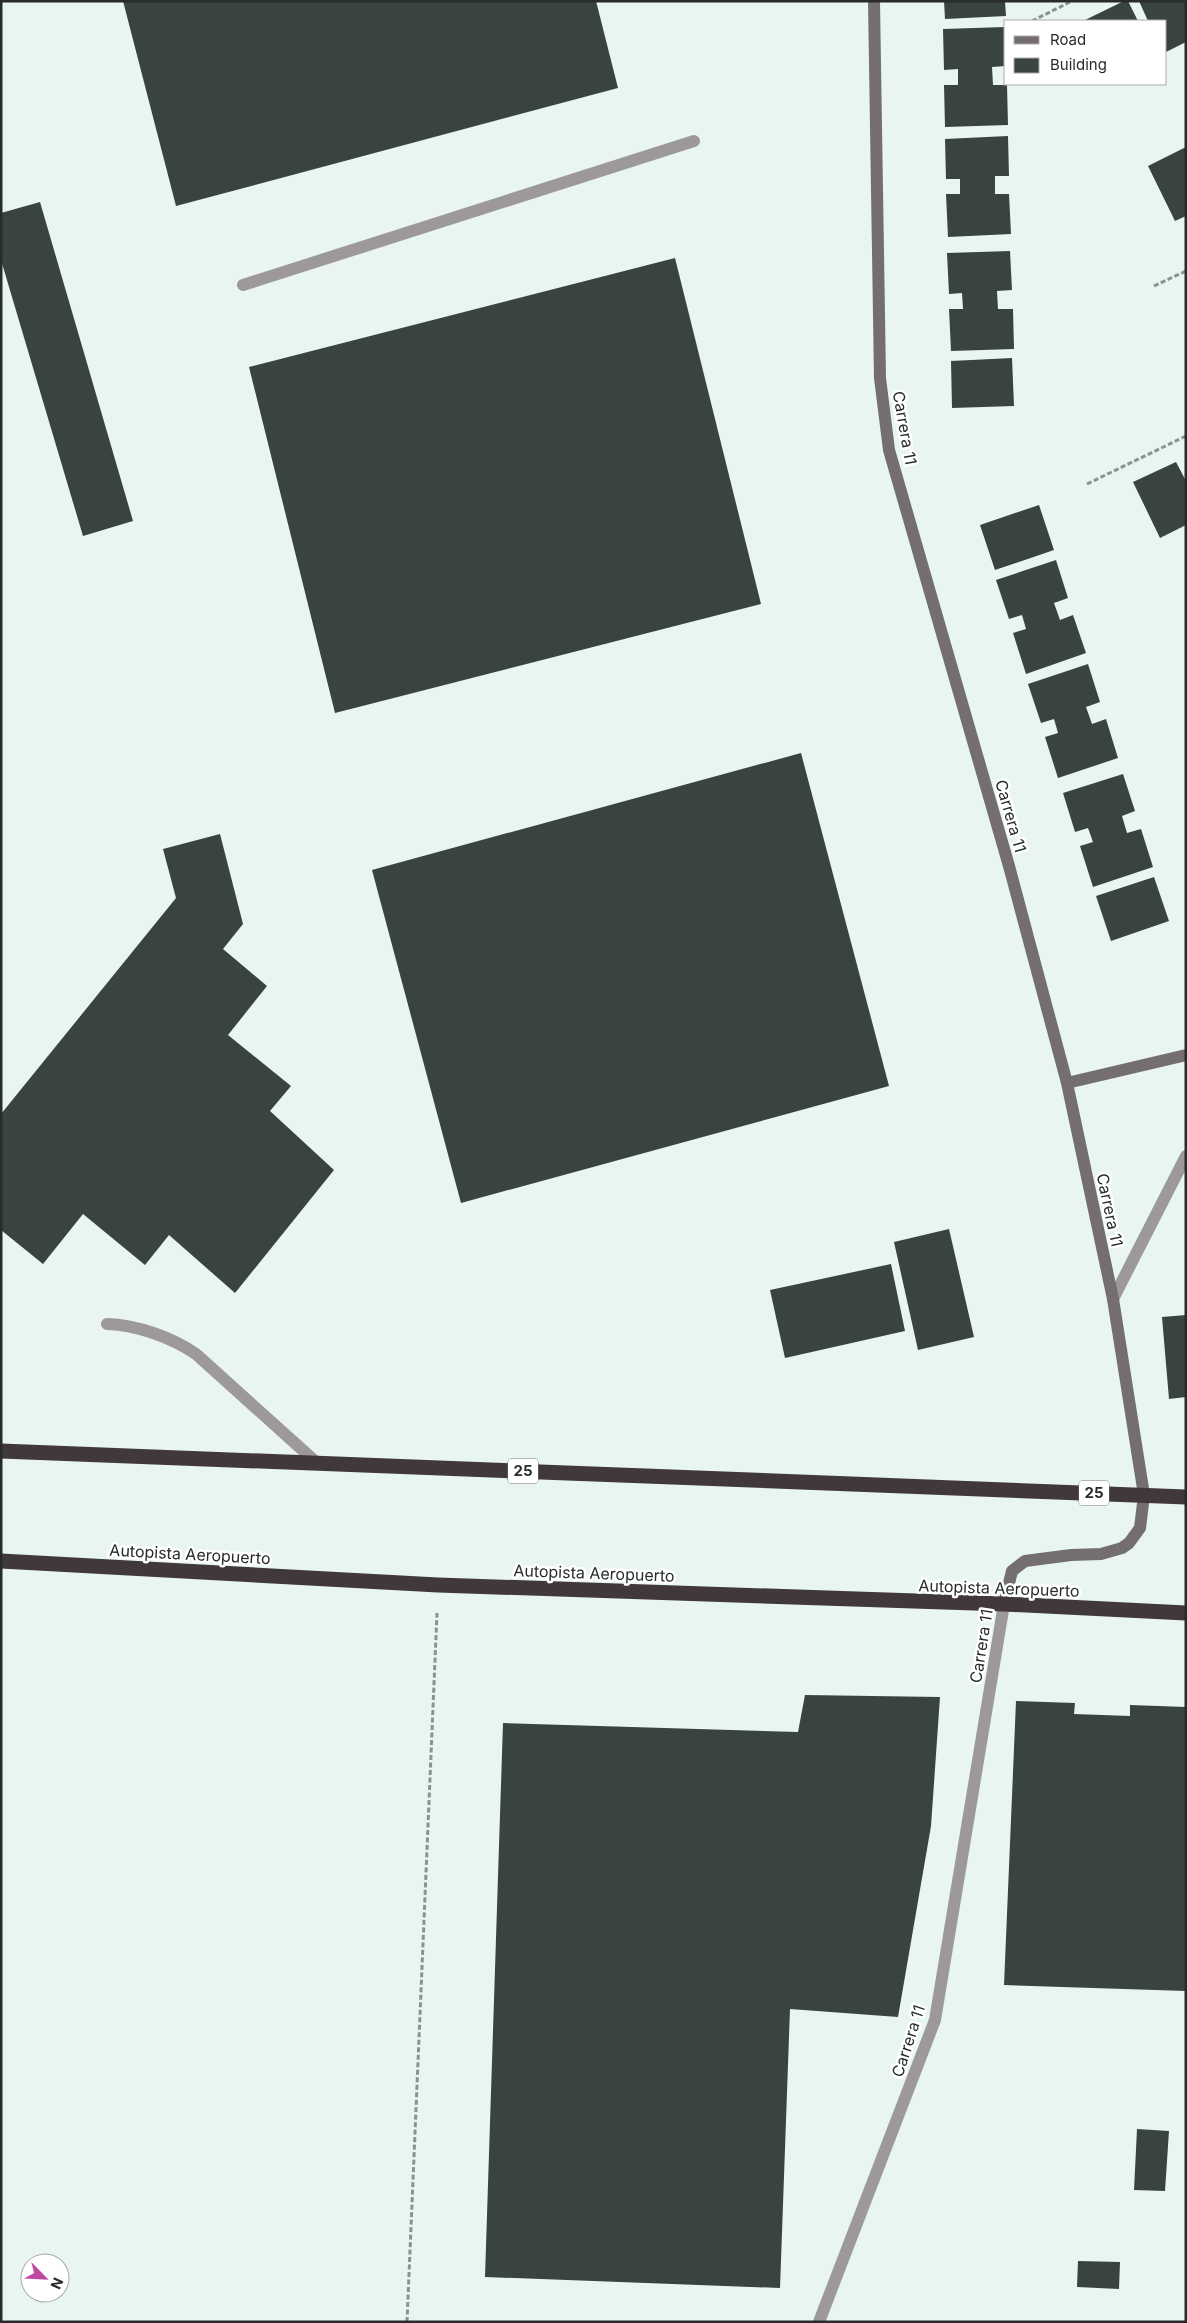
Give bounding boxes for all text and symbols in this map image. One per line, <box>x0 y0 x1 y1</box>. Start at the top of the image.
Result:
legend <box>1004 20 1167 85</box>
text: Road <box>1050 30 1086 49</box>
text: Building <box>1050 55 1107 74</box>
street label: Carrera 11 <box>889 390 921 466</box>
street label: Carrera 11 <box>991 777 1031 855</box>
street label: Carrera 11 <box>1092 1171 1128 1249</box>
road number: 25 <box>508 1458 538 1484</box>
road number: 25 <box>1079 1480 1109 1506</box>
street label: Autopista Aeropuerto <box>109 1540 271 1568</box>
street label: Autopista Aeropuerto <box>513 1560 675 1586</box>
street label: Autopista Aeropuerto <box>918 1575 1080 1601</box>
street label: Carrera 11 <box>965 1608 997 1684</box>
street label: Carrera 11 <box>887 2002 929 2080</box>
north arrow <box>20 2253 70 2303</box>
text: N <box>47 2275 67 2292</box>

